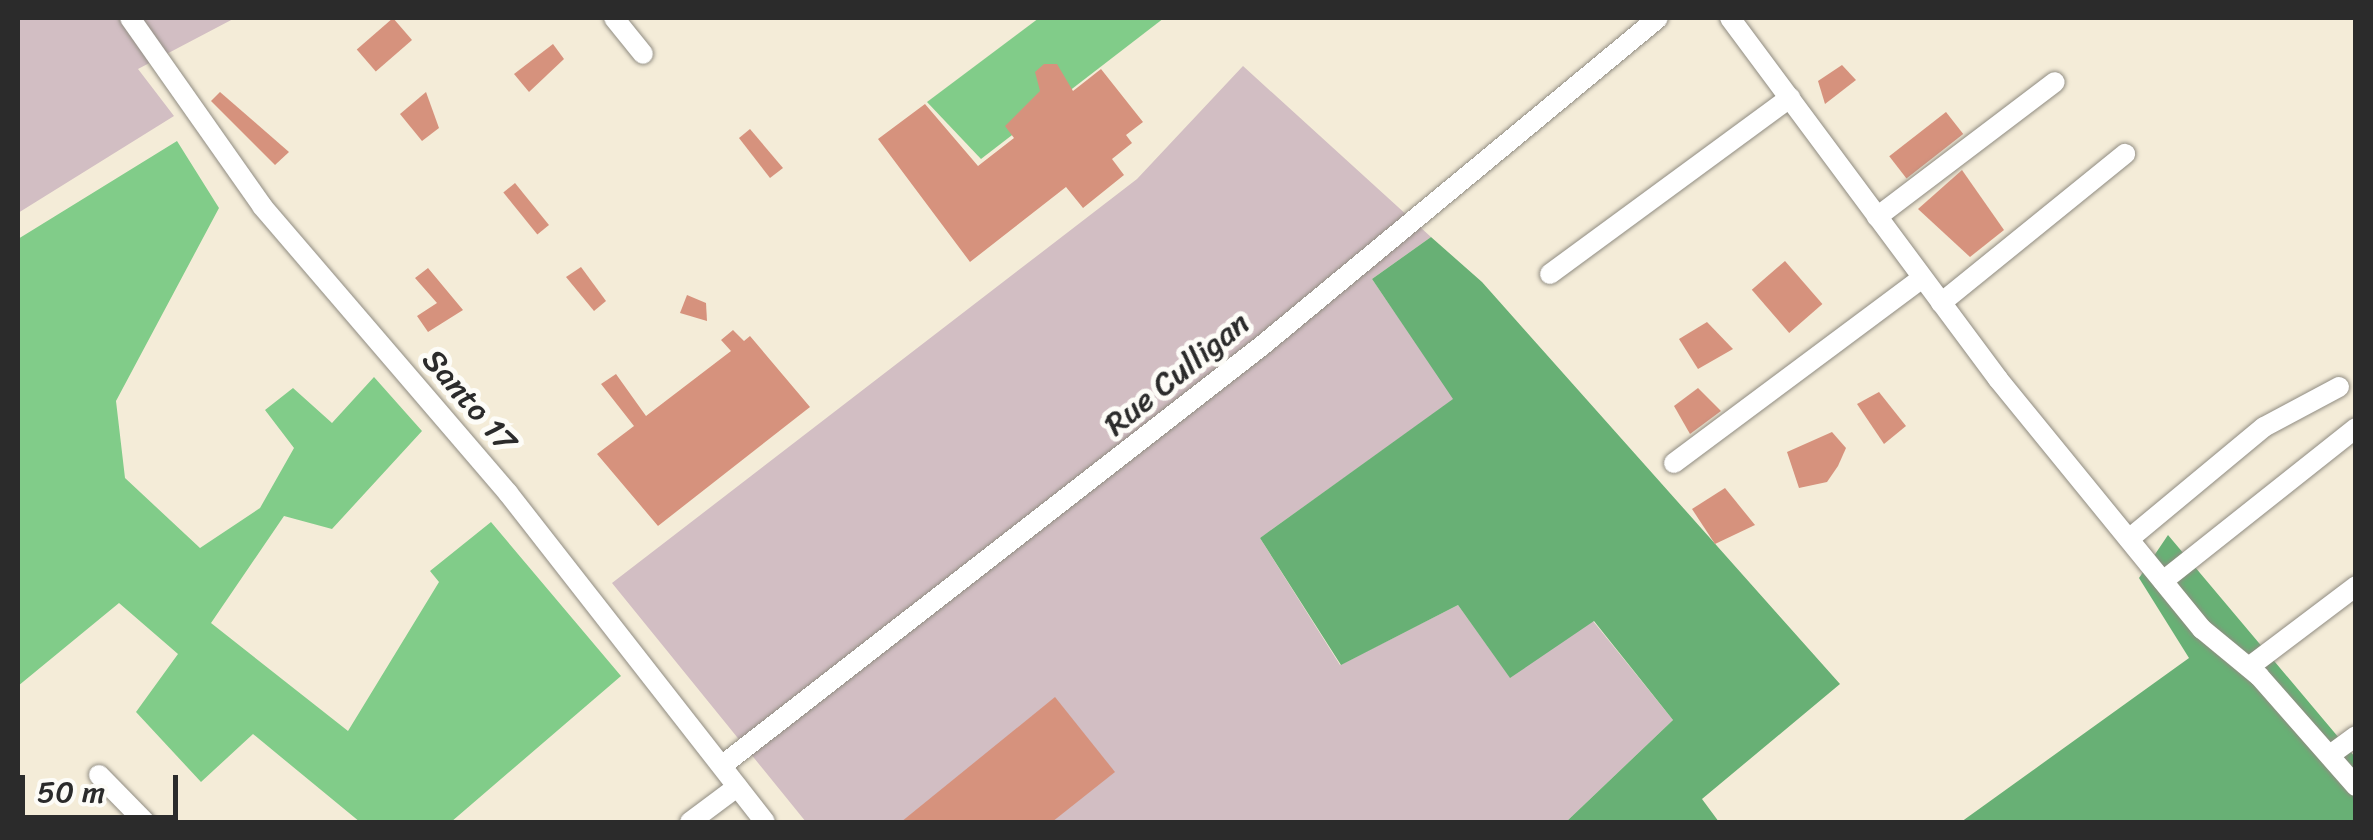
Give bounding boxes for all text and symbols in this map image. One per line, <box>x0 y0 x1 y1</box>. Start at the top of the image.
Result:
street label: Rue Culligan <box>1097 304 1257 444</box>
street label: Santo 17 <box>414 342 524 460</box>
scale bar <box>25 755 182 817</box>
text: 50 m <box>37 765 105 819</box>

